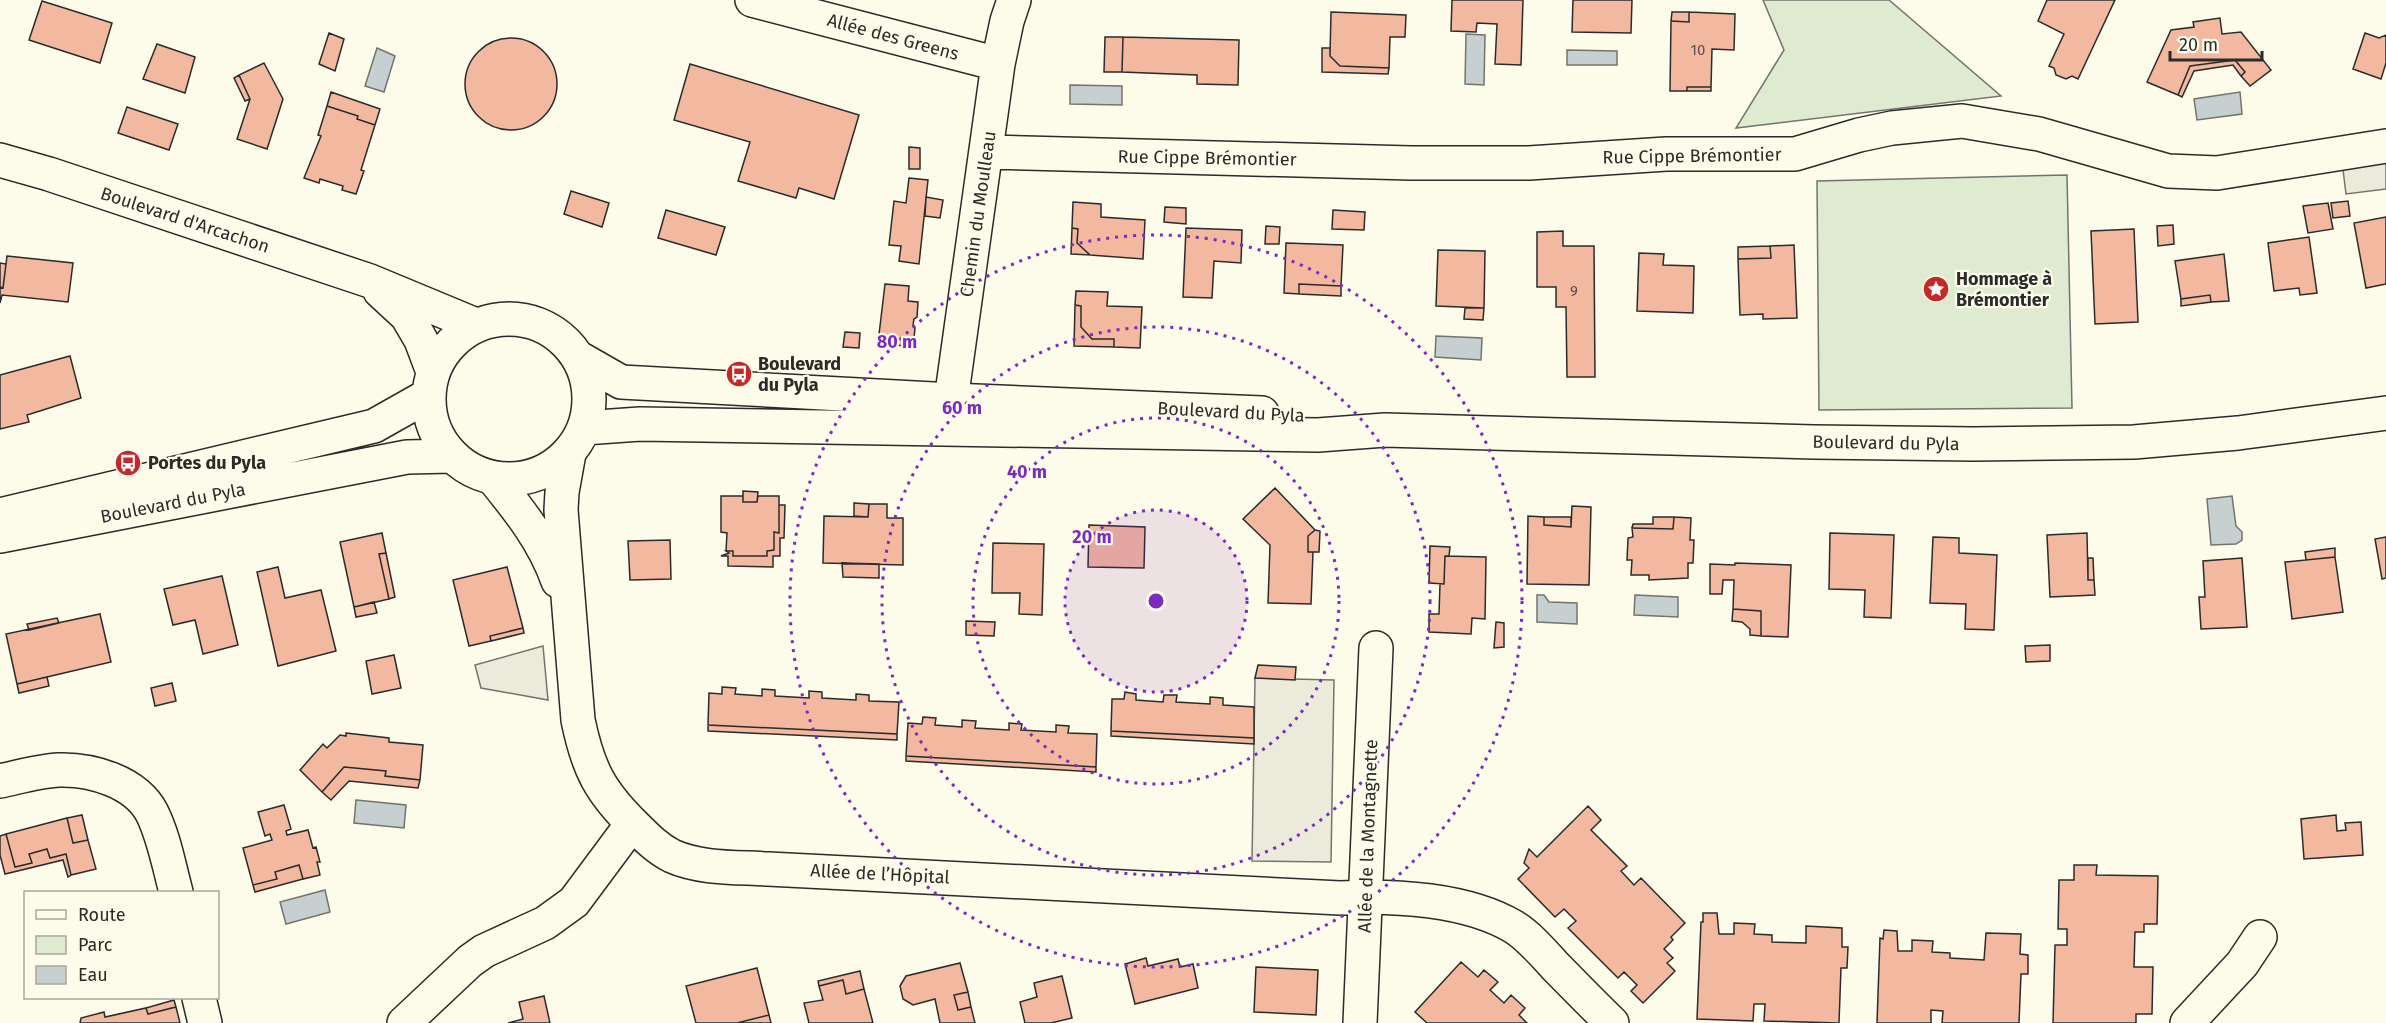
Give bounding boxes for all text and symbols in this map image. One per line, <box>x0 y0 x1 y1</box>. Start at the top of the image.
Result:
street label: Allée des Greens <box>825 9 961 65</box>
scale bar <box>2170 24 2262 62</box>
text: 20 m <box>2179 34 2218 56</box>
house number: 10 <box>1691 41 1705 59</box>
street label: Chemin du Moulleau <box>955 130 1001 298</box>
street label: Rue Cippe Brémontier <box>1602 143 1782 169</box>
street label: Rue Cippe Brémontier <box>1117 145 1297 171</box>
street label: Boulevard d'Arcachon <box>98 182 272 258</box>
place label: Hommage à Brémontier <box>1956 268 2052 311</box>
place icon: Hommage à Brémontier <box>1921 274 1951 304</box>
house number: 9 <box>1570 282 1578 300</box>
text: 80 m <box>877 331 917 353</box>
place label: Boulevard du Pyla <box>758 353 841 396</box>
bus stop icon: Boulevard du Pyla <box>724 359 754 389</box>
text: 60 m <box>942 397 982 419</box>
street label: Boulevard du Pyla <box>1157 397 1305 427</box>
street label: Boulevard du Pyla <box>1812 431 1960 455</box>
bus stop icon: Portes du Pyla <box>113 448 143 478</box>
place label: Portes du Pyla <box>148 452 266 474</box>
text: 40 m <box>1007 461 1047 483</box>
street label: Boulevard du Pyla <box>99 478 247 528</box>
text: 20 m <box>1072 526 1112 548</box>
centre of rings <box>1146 591 1166 611</box>
street label: Allée de la Montagnette <box>1354 739 1382 933</box>
street label: Allée de l’Hôpital <box>810 859 950 889</box>
legend <box>24 891 219 999</box>
text: Route <box>78 904 126 926</box>
text: Parc <box>78 934 113 956</box>
text: Eau <box>78 964 108 986</box>

